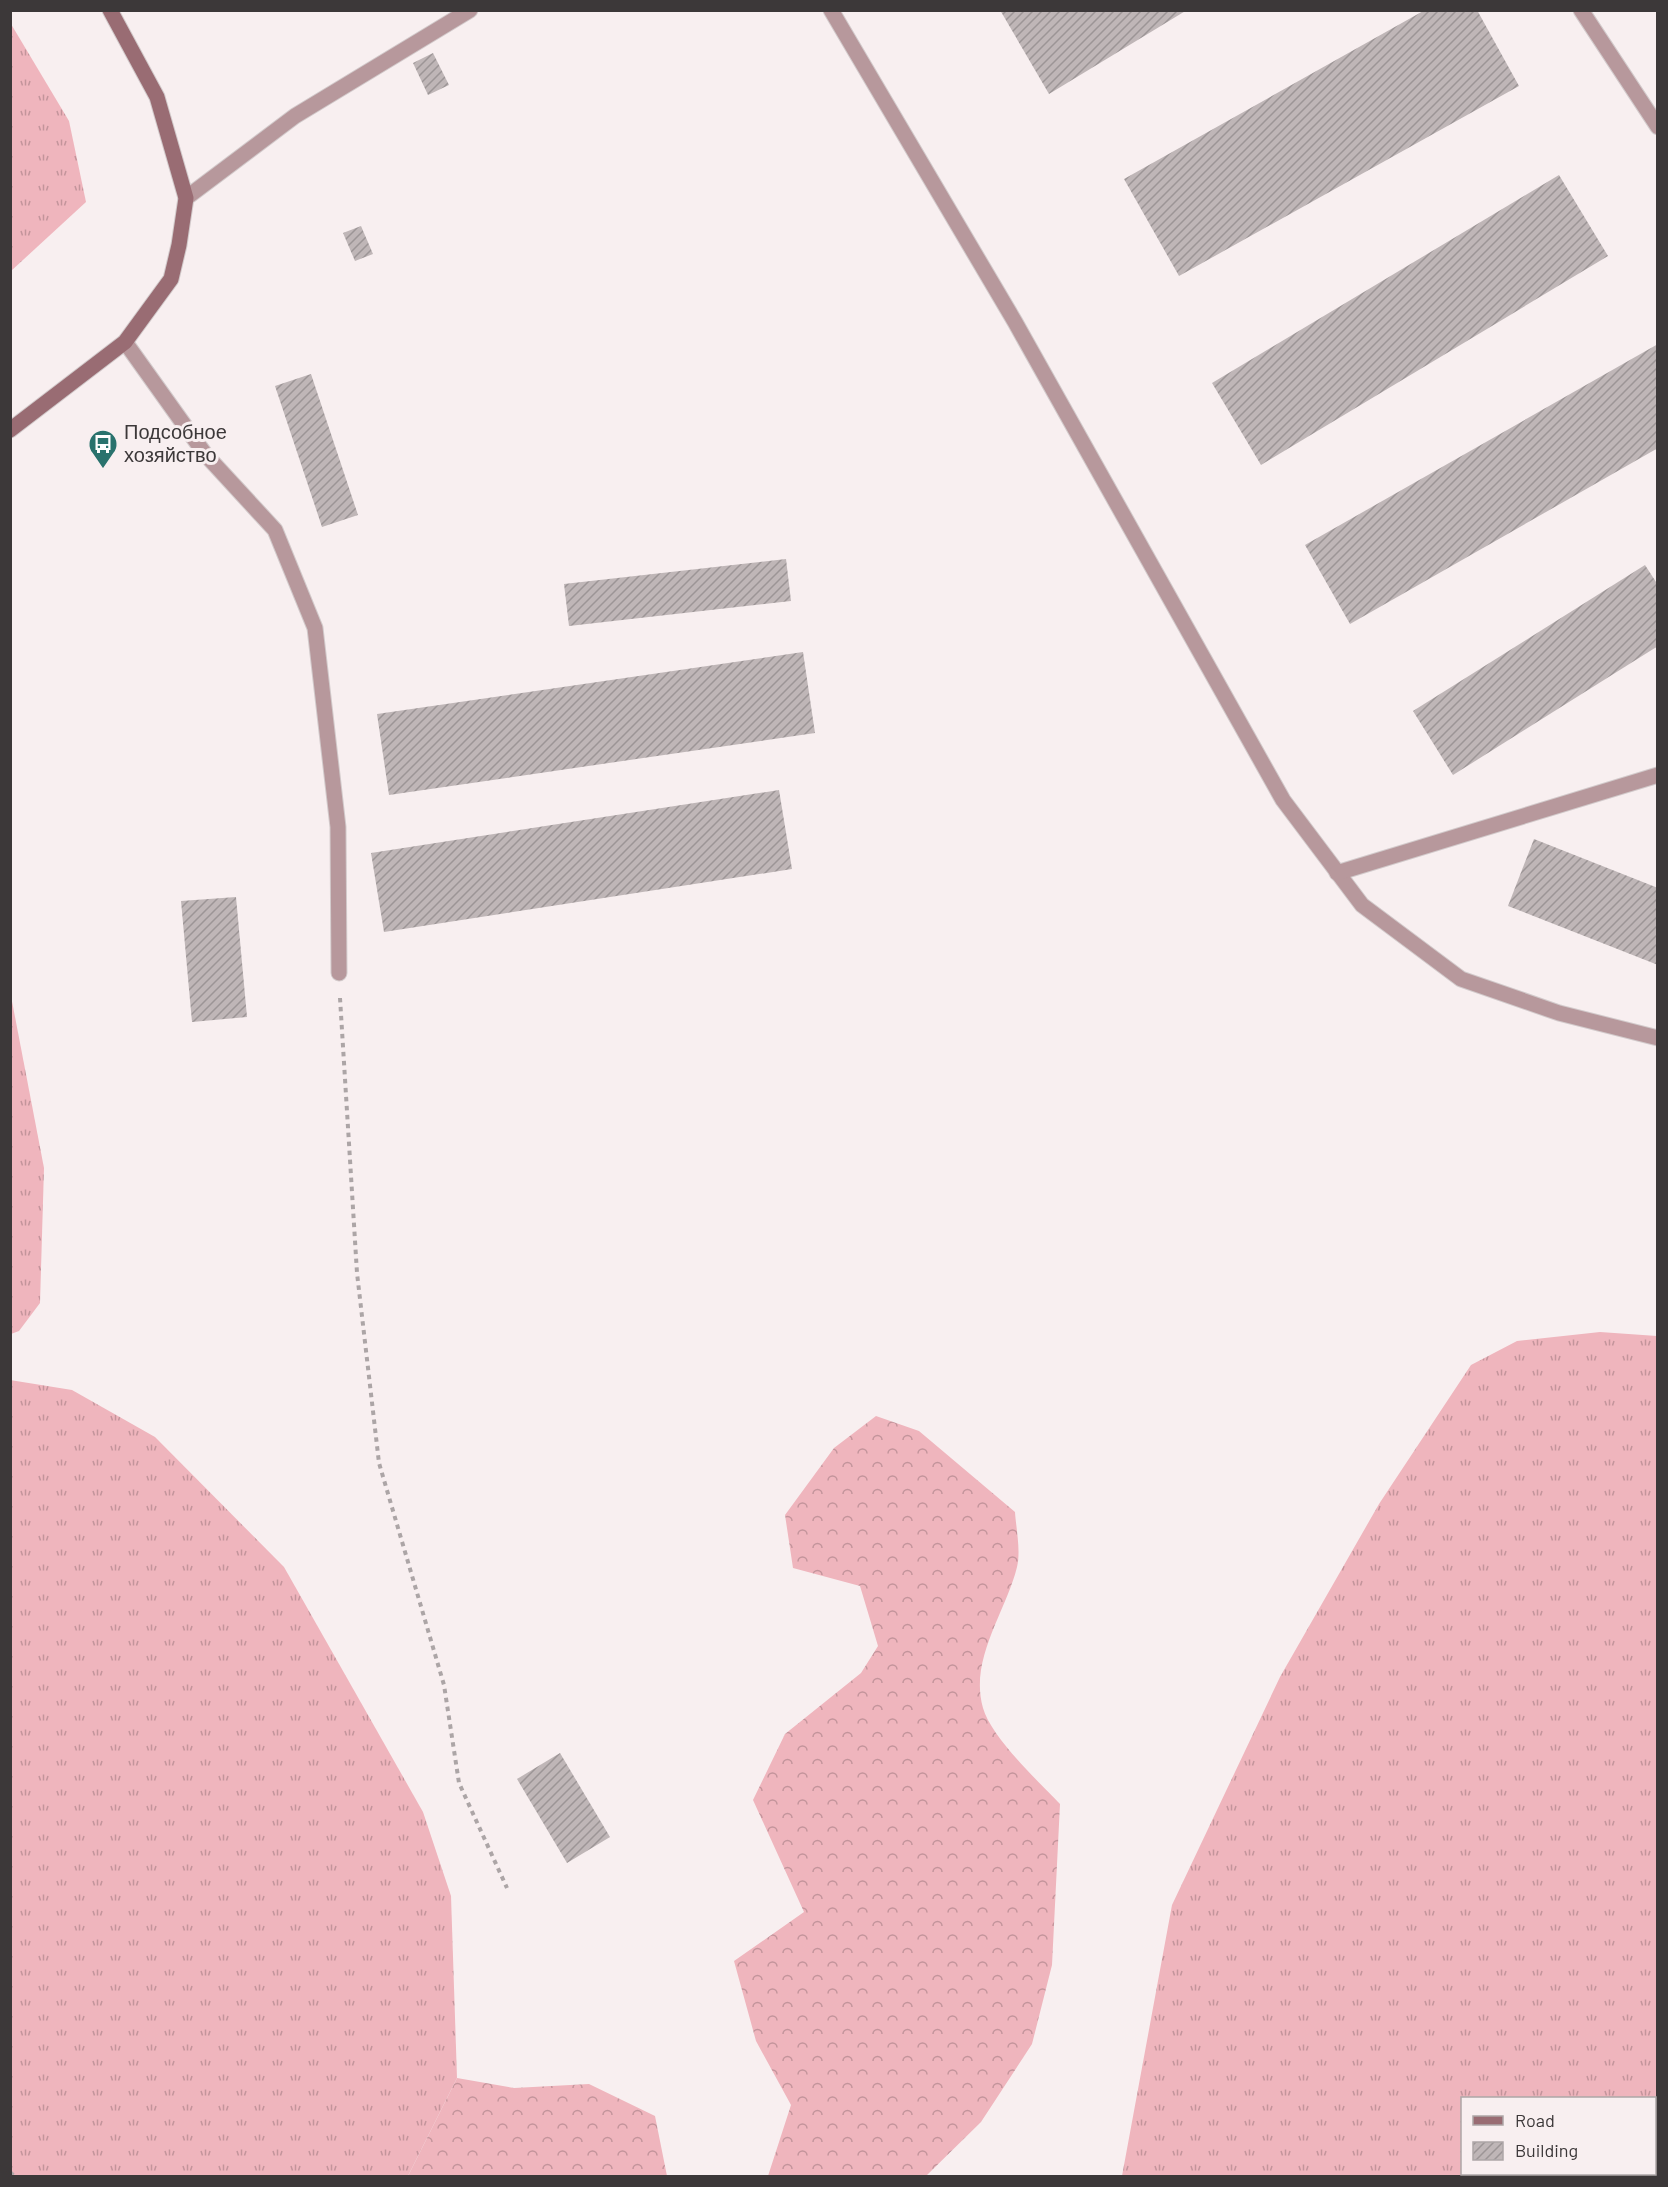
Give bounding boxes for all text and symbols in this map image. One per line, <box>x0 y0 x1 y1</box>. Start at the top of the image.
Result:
place label: Подсобное хозяйство <box>124 419 227 466</box>
bus stop icon: Подсобное хозяйство <box>87 428 119 470</box>
legend <box>1461 2097 1656 2175</box>
text: Road <box>1515 2109 1555 2131</box>
text: Building <box>1515 2139 1578 2161</box>

